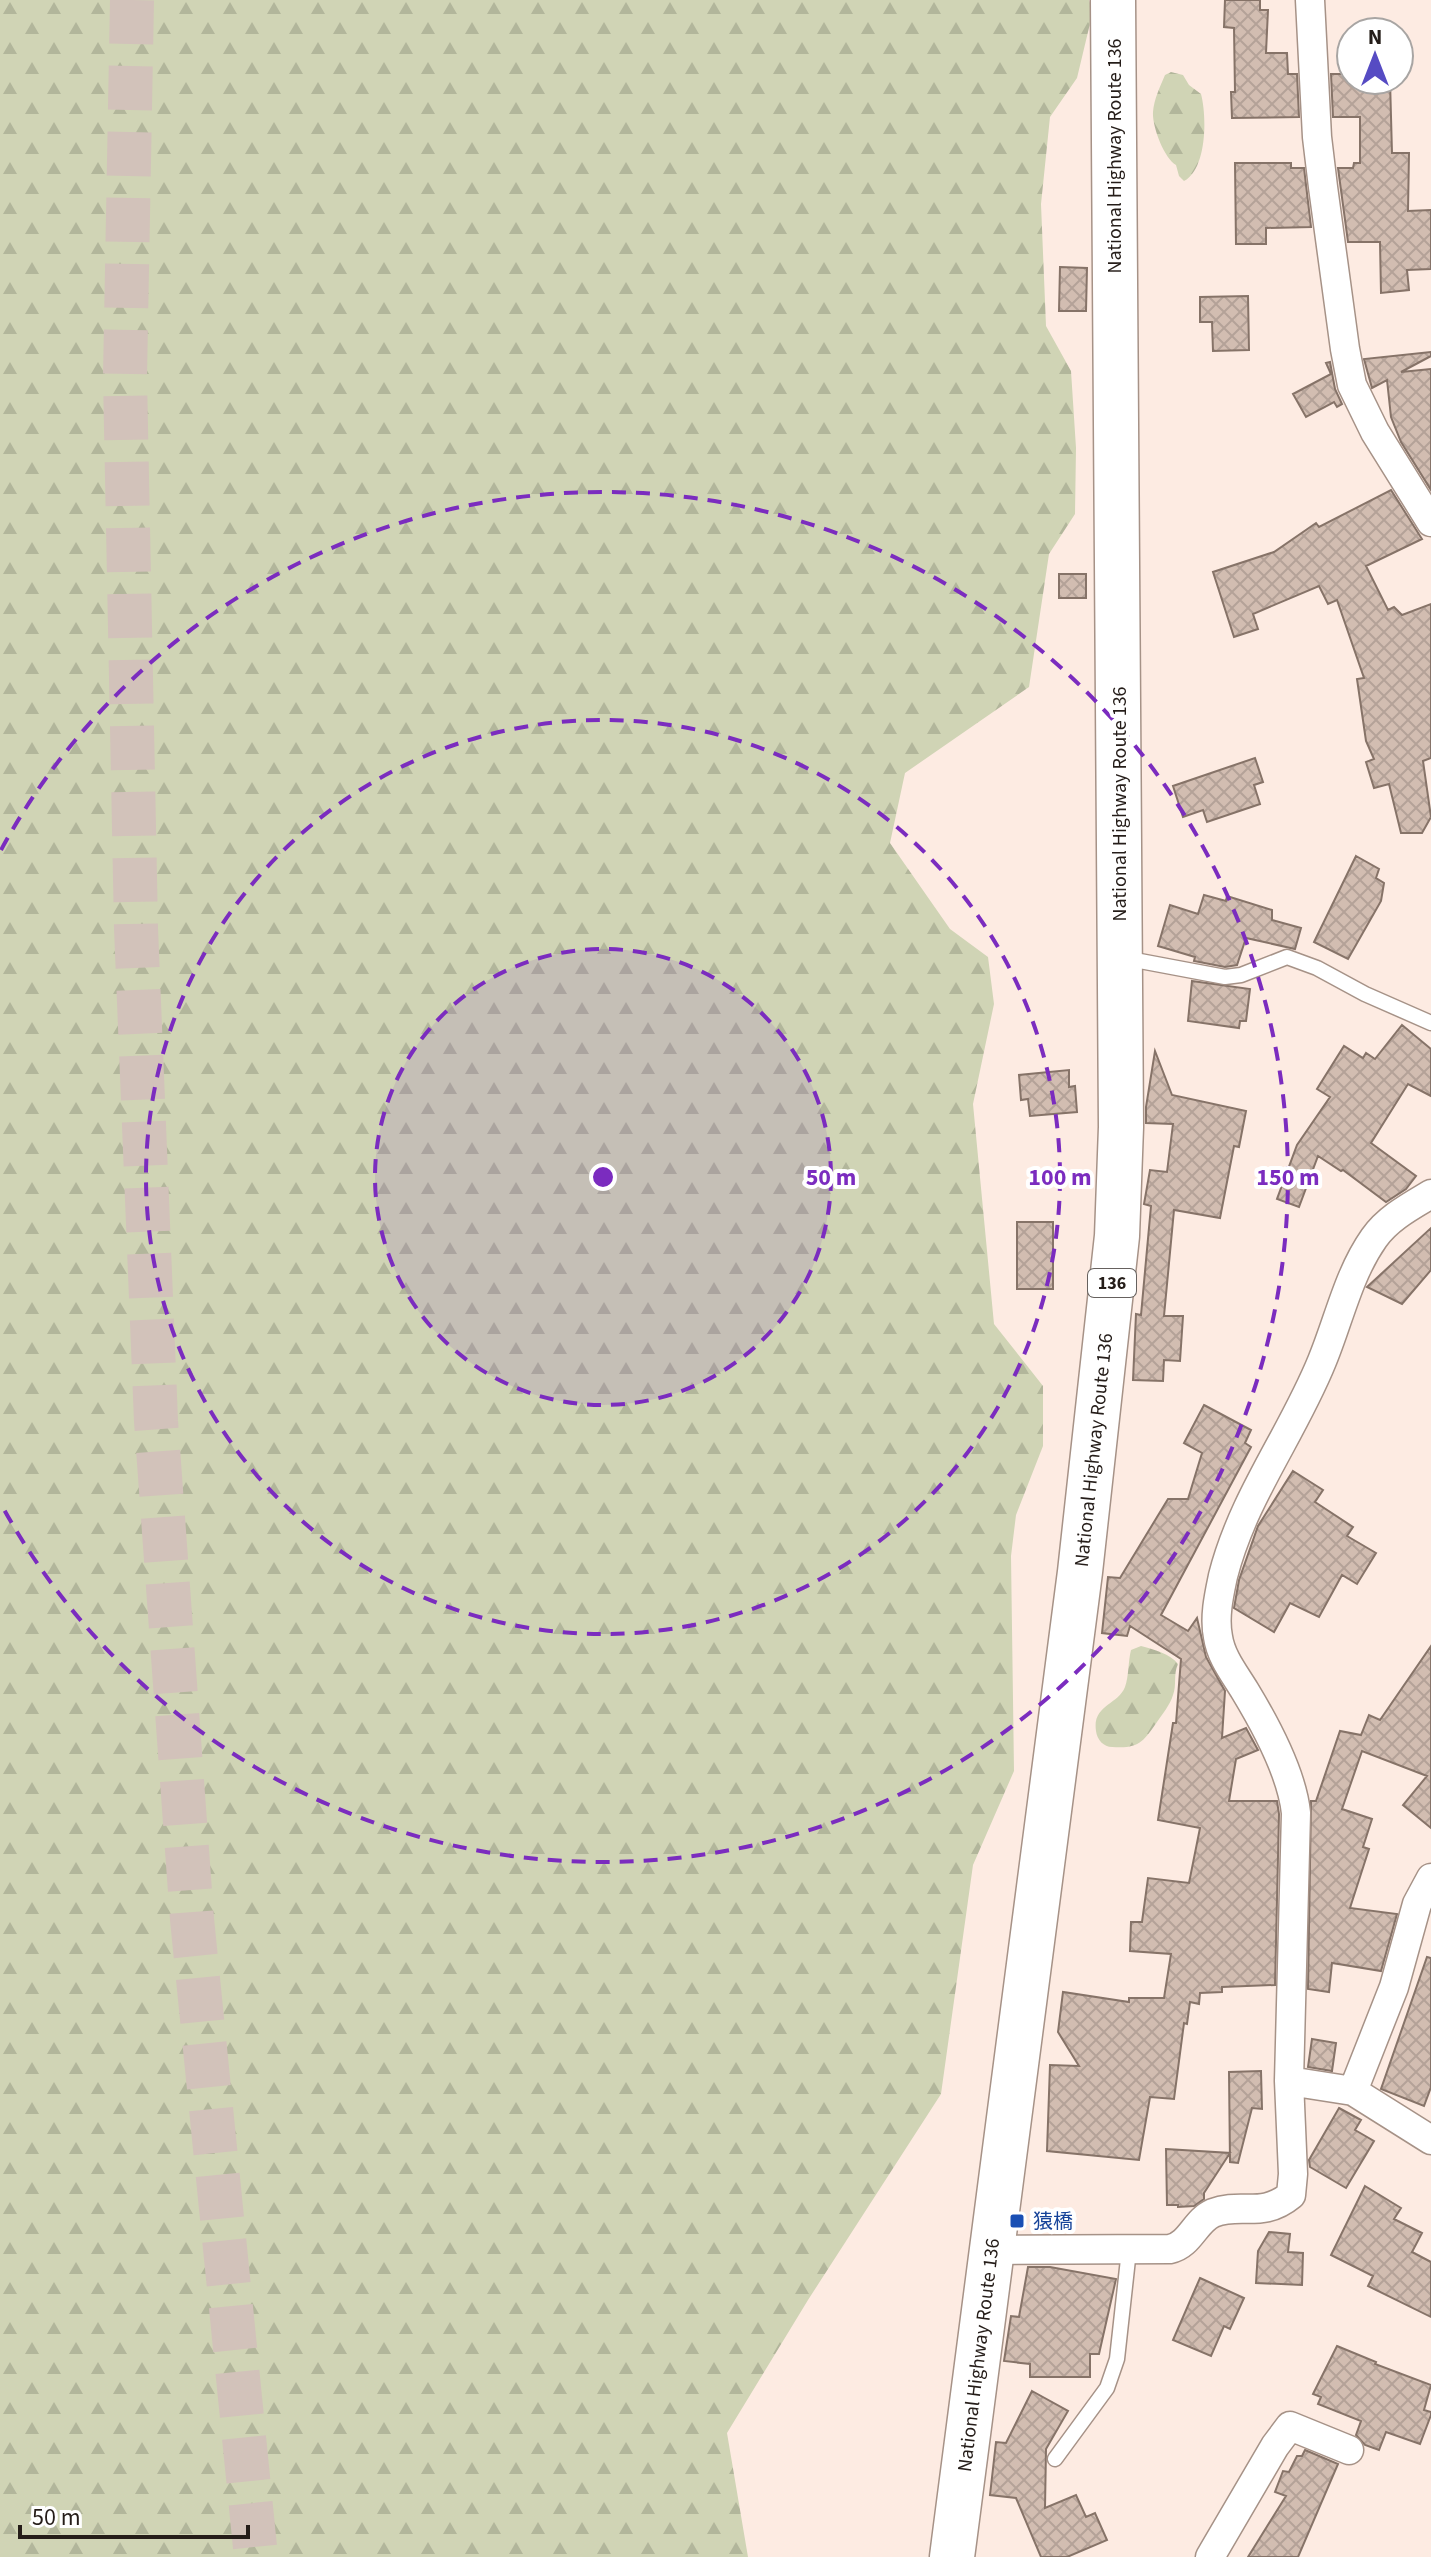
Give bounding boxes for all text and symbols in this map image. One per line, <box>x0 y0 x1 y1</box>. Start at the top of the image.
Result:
north arrow <box>1335 16 1415 96</box>
text: N <box>1368 21 1382 53</box>
street label: National Highway Route 136 <box>1101 38 1129 274</box>
street label: National Highway Route 136 <box>1106 686 1134 922</box>
text: 50 m <box>806 1160 856 1195</box>
text: 100 m <box>1028 1160 1092 1195</box>
text: 150 m <box>1256 1160 1320 1195</box>
centre of rings <box>589 1163 617 1191</box>
road number: 136 <box>1088 1269 1136 1297</box>
street label: National Highway Route 136 <box>1068 1332 1120 1568</box>
place label: 猿橋 <box>1033 2208 1073 2236</box>
marker: 猿橋 <box>1008 2212 1026 2230</box>
street label: National Highway Route 136 <box>951 2237 1007 2473</box>
scale bar <box>20 2489 248 2539</box>
text: 50 m <box>32 2500 81 2535</box>

